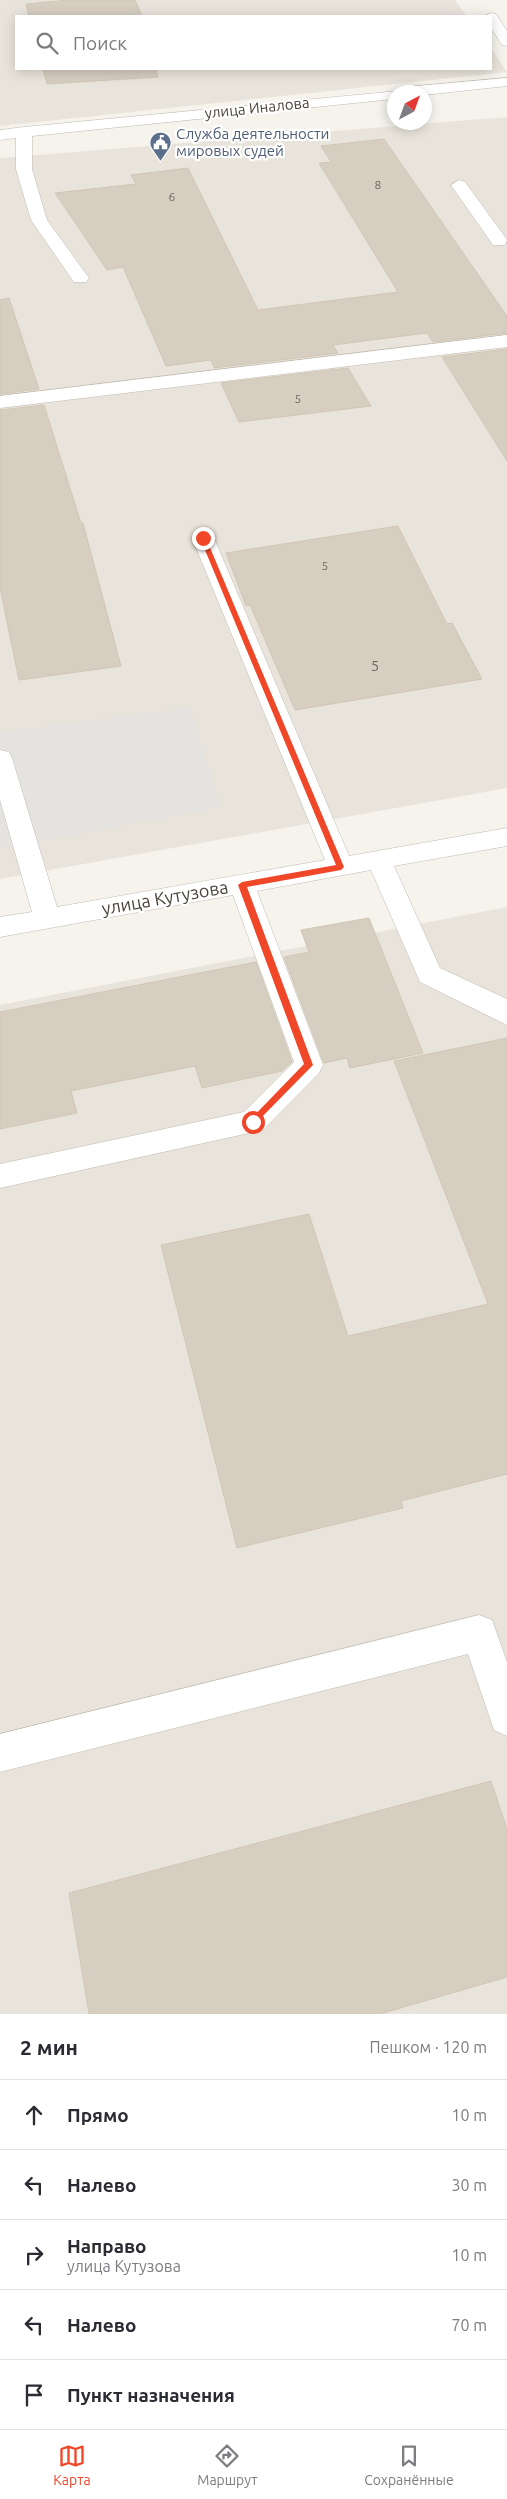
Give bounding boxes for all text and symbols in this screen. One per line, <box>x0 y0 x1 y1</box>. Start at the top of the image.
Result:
search box <box>15 15 492 70</box>
icon: search <box>33 29 61 57</box>
text: Поиск <box>73 32 127 54</box>
north arrow <box>387 85 432 130</box>
street label: улица Иналова <box>204 94 310 121</box>
place label: Служба деятельности мировых судей <box>176 125 329 159</box>
public building icon: Служба деятельности мировых судей <box>148 131 172 162</box>
house number: 8 <box>375 178 382 191</box>
house number: 6 <box>169 190 176 203</box>
house number: 5 <box>295 392 301 405</box>
route end <box>192 527 215 550</box>
house number: 5 <box>322 559 328 572</box>
house number: 5 <box>371 657 379 674</box>
street label: улица Кутузова <box>100 876 230 918</box>
route start <box>242 1111 265 1134</box>
text: 2 мин <box>20 2035 78 2059</box>
text: Пешком · 120 m <box>369 2038 487 2056</box>
icon: ahead <box>20 2101 48 2129</box>
text: Прямо <box>67 2104 129 2126</box>
text: 10 m <box>451 2106 487 2124</box>
icon: left <box>20 2171 48 2199</box>
text: Налево <box>67 2174 136 2196</box>
text: 30 m <box>451 2176 487 2194</box>
text: Направо <box>67 2235 147 2257</box>
icon: right <box>20 2241 48 2269</box>
text: 10 m <box>451 2246 487 2264</box>
text: улица Кутузова <box>67 2257 181 2275</box>
icon: left <box>20 2311 48 2339</box>
text: Налево <box>67 2314 136 2336</box>
text: 70 m <box>451 2316 487 2334</box>
icon: arrive <box>20 2381 48 2409</box>
text: Пункт назначения <box>67 2384 235 2406</box>
tab: Карта <box>53 2442 91 2488</box>
tab: Маршрут <box>197 2442 258 2488</box>
tab: Сохранённые <box>364 2442 454 2488</box>

